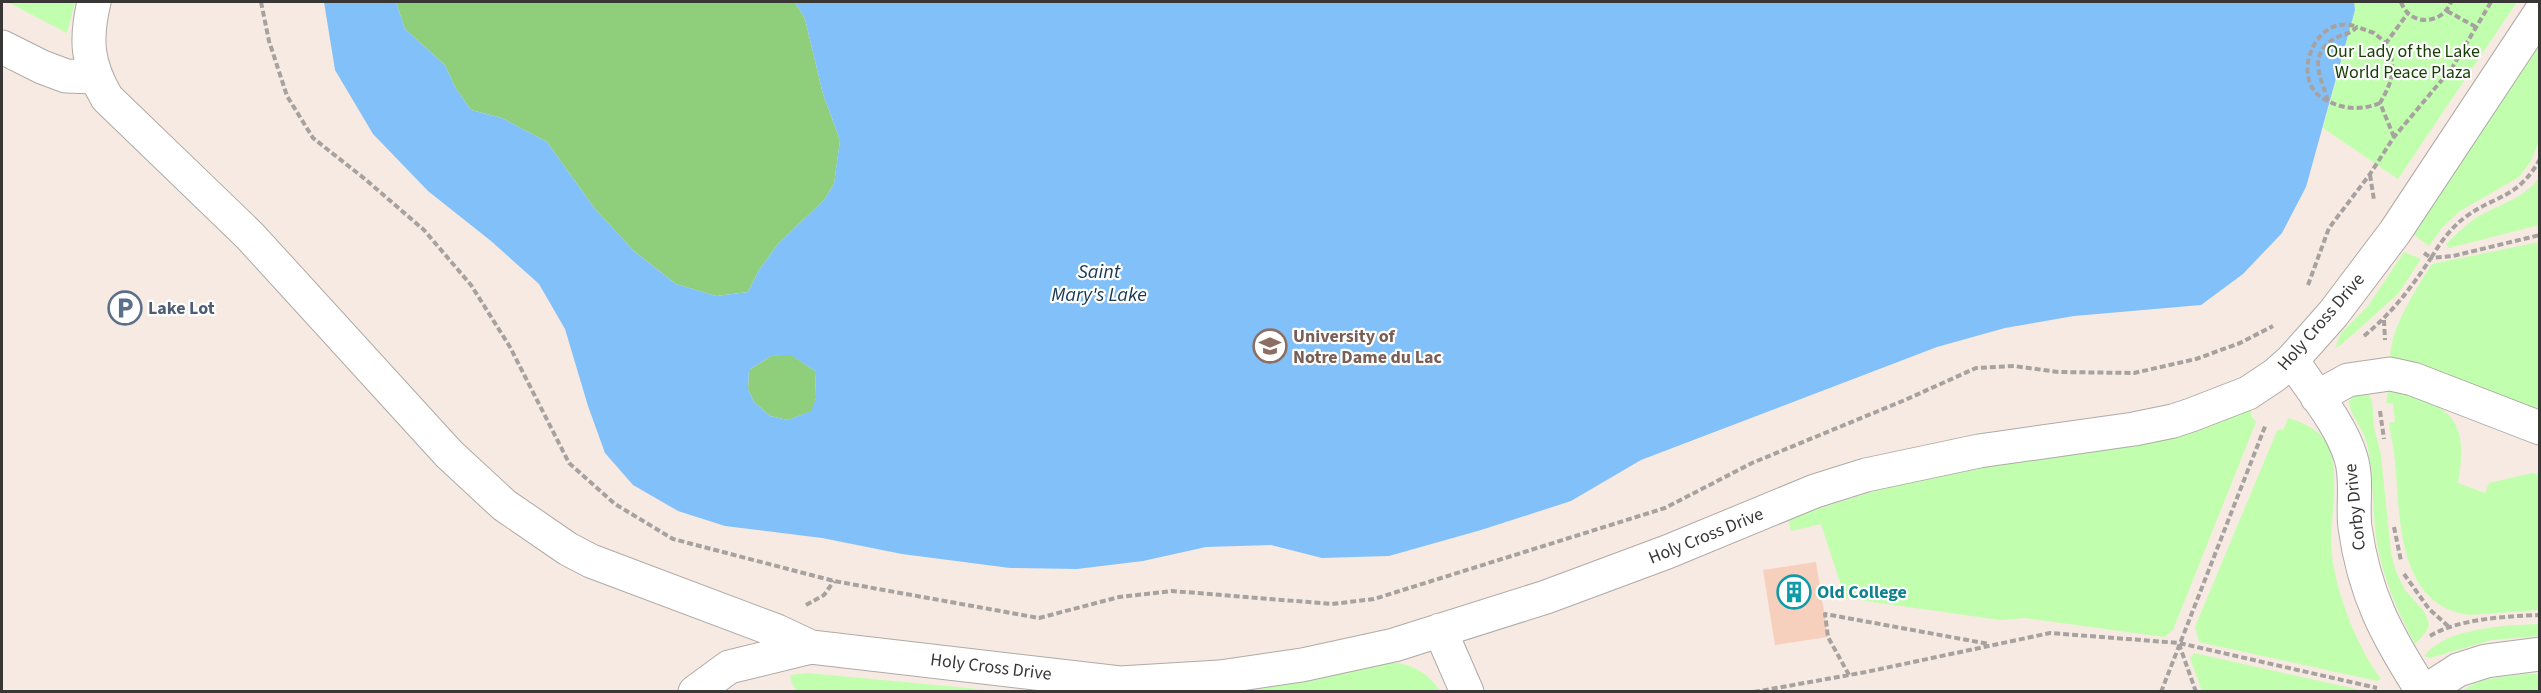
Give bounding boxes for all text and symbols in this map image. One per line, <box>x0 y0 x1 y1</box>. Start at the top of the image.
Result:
park label: Our Lady of the Lake World Peace Plaza <box>2326 39 2480 85</box>
water label: Saint Mary's Lake <box>1051 258 1147 309</box>
street label: Holy Cross Drive <box>2272 268 2370 376</box>
parking icon: Lake Lot <box>107 290 143 326</box>
place label: Lake Lot <box>148 296 215 321</box>
place label: University of Notre Dame du Lac <box>1293 324 1442 370</box>
school or university icon: University of Notre Dame du Lac <box>1252 328 1288 364</box>
street label: Corby Drive <box>2338 462 2372 552</box>
street label: Holy Cross Drive <box>1645 502 1767 570</box>
building icon: Old College <box>1776 574 1812 610</box>
place label: Old College <box>1817 580 1907 605</box>
street label: Holy Cross Drive <box>929 647 1053 687</box>

